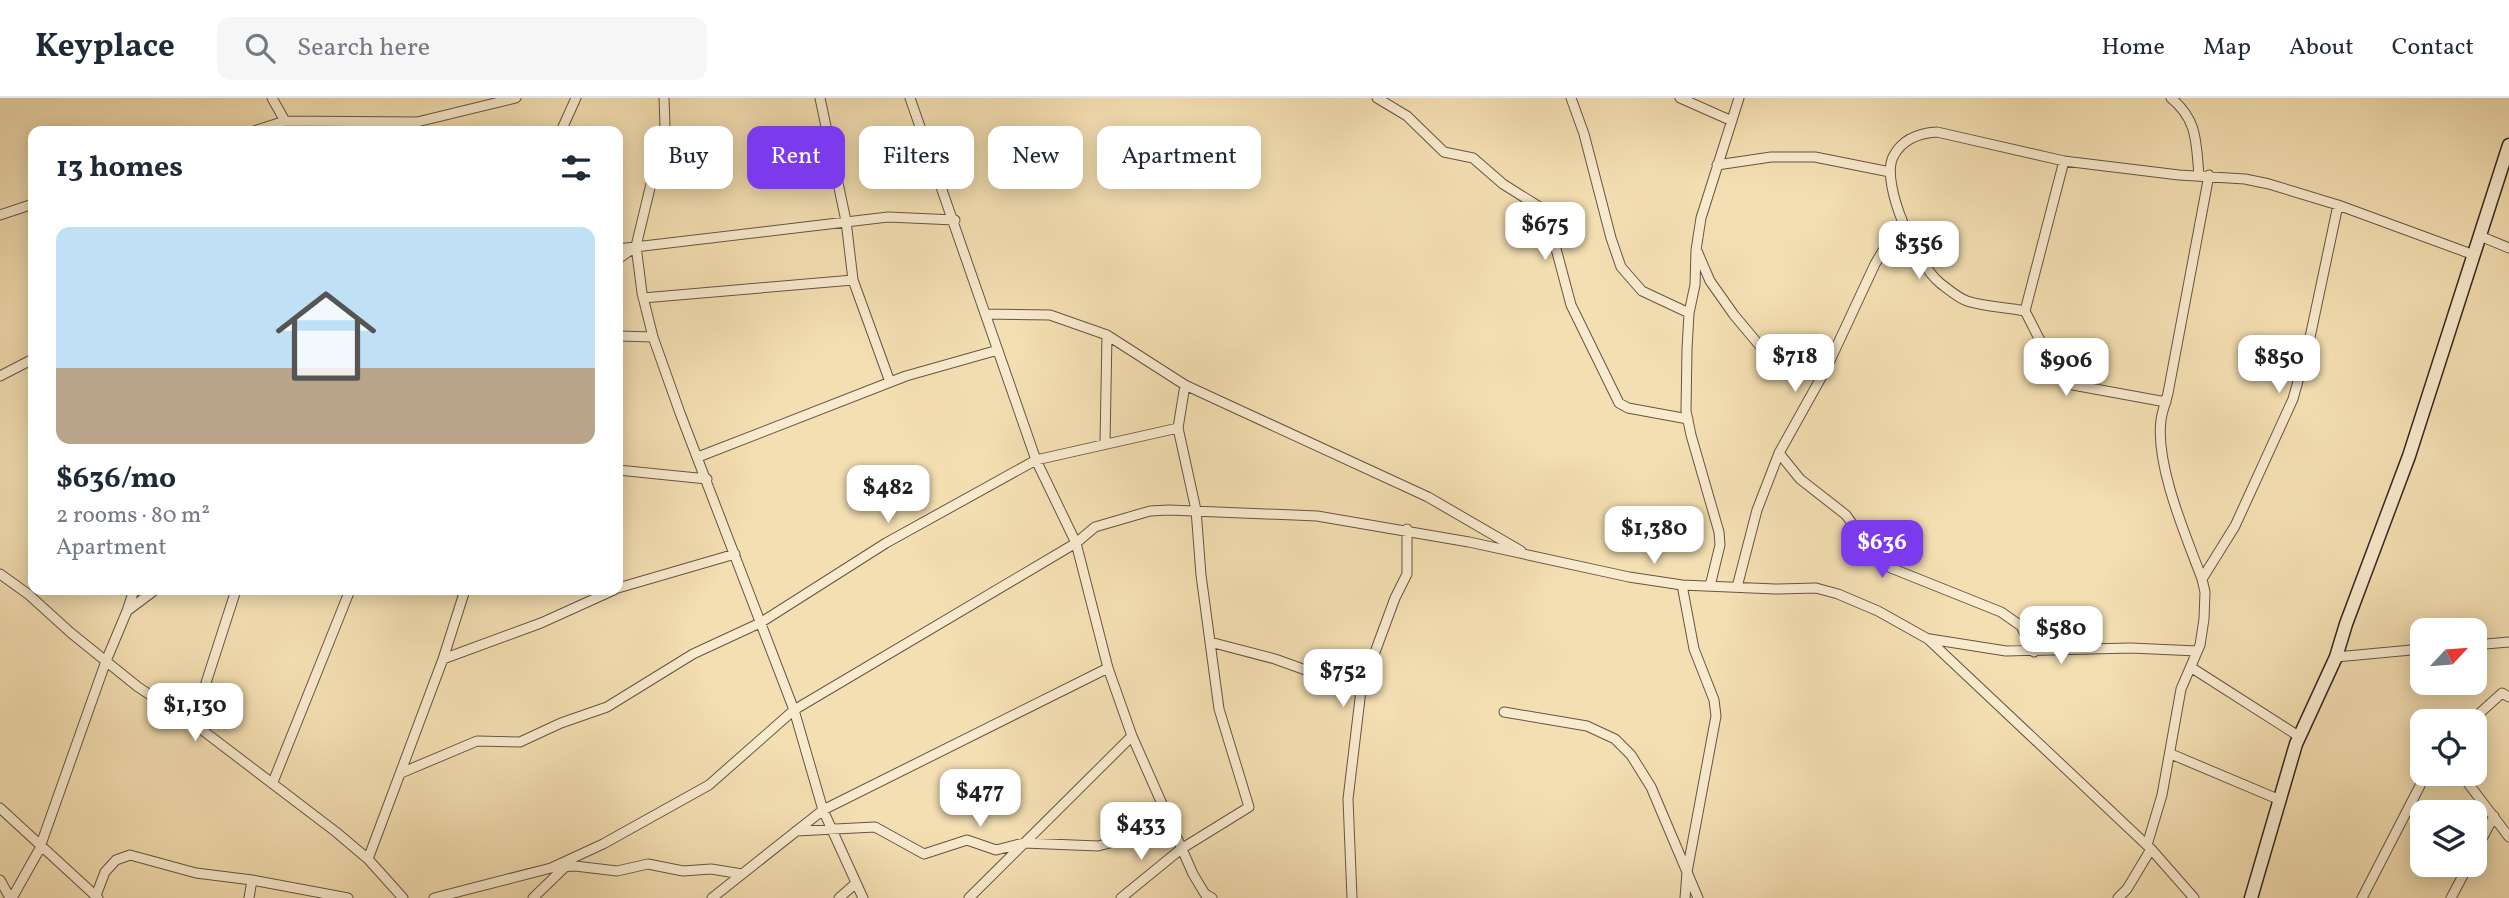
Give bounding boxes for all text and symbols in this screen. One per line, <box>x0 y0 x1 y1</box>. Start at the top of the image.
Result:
search box <box>217 17 707 80</box>
text: Keyplace <box>35 25 175 71</box>
icon: search <box>241 29 279 67</box>
text: Search here <box>297 30 430 66</box>
text: Home <box>2101 31 2165 65</box>
text: Map <box>2203 31 2251 65</box>
text: About <box>2289 31 2354 65</box>
text: Contact <box>2392 31 2474 65</box>
chip: Buy <box>644 126 733 189</box>
chip: Rent <box>747 126 845 189</box>
chip: Filters <box>859 126 974 189</box>
chip: New <box>988 126 1083 189</box>
chip: Apartment <box>1097 126 1261 189</box>
text: 13 homes <box>56 147 183 189</box>
icon: filters <box>557 149 595 187</box>
pin: $675 <box>1504 202 1586 262</box>
text: $675 <box>1521 209 1569 241</box>
pin: $356 <box>1878 222 1960 281</box>
text: $356 <box>1895 228 1943 260</box>
icon: home <box>263 273 389 399</box>
pin: $718 <box>1754 334 1836 394</box>
pin: $850 <box>2238 336 2320 395</box>
pin: $906 <box>2025 338 2107 398</box>
text: $718 <box>1772 341 1818 373</box>
text: $850 <box>2254 342 2304 374</box>
text: $906 <box>2040 345 2092 377</box>
text: $636/mo <box>56 458 176 500</box>
pin: $482 <box>847 466 929 525</box>
text: $482 <box>863 472 913 504</box>
text: 2 rooms · 80 m² <box>56 500 210 532</box>
pin: $1,380 <box>1597 506 1711 566</box>
text: $1,380 <box>1621 513 1687 545</box>
pin: $636 <box>1841 520 1923 580</box>
text: $636 <box>1857 527 1907 559</box>
text: Apartment <box>56 532 167 564</box>
pin: $580 <box>2020 606 2102 666</box>
text: $580 <box>2036 613 2086 645</box>
north arrow <box>2410 618 2487 695</box>
map controls <box>2410 618 2487 877</box>
pin: $752 <box>1302 650 1384 709</box>
text: $752 <box>1320 656 1366 688</box>
pin: $1,130 <box>138 684 252 743</box>
text: $1,130 <box>163 690 227 722</box>
button: locate <box>2410 709 2487 786</box>
pin: $477 <box>939 770 1021 829</box>
text: $477 <box>956 776 1004 808</box>
button: layers <box>2410 800 2487 877</box>
pin: $433 <box>1100 802 1182 862</box>
text: $433 <box>1116 809 1166 841</box>

